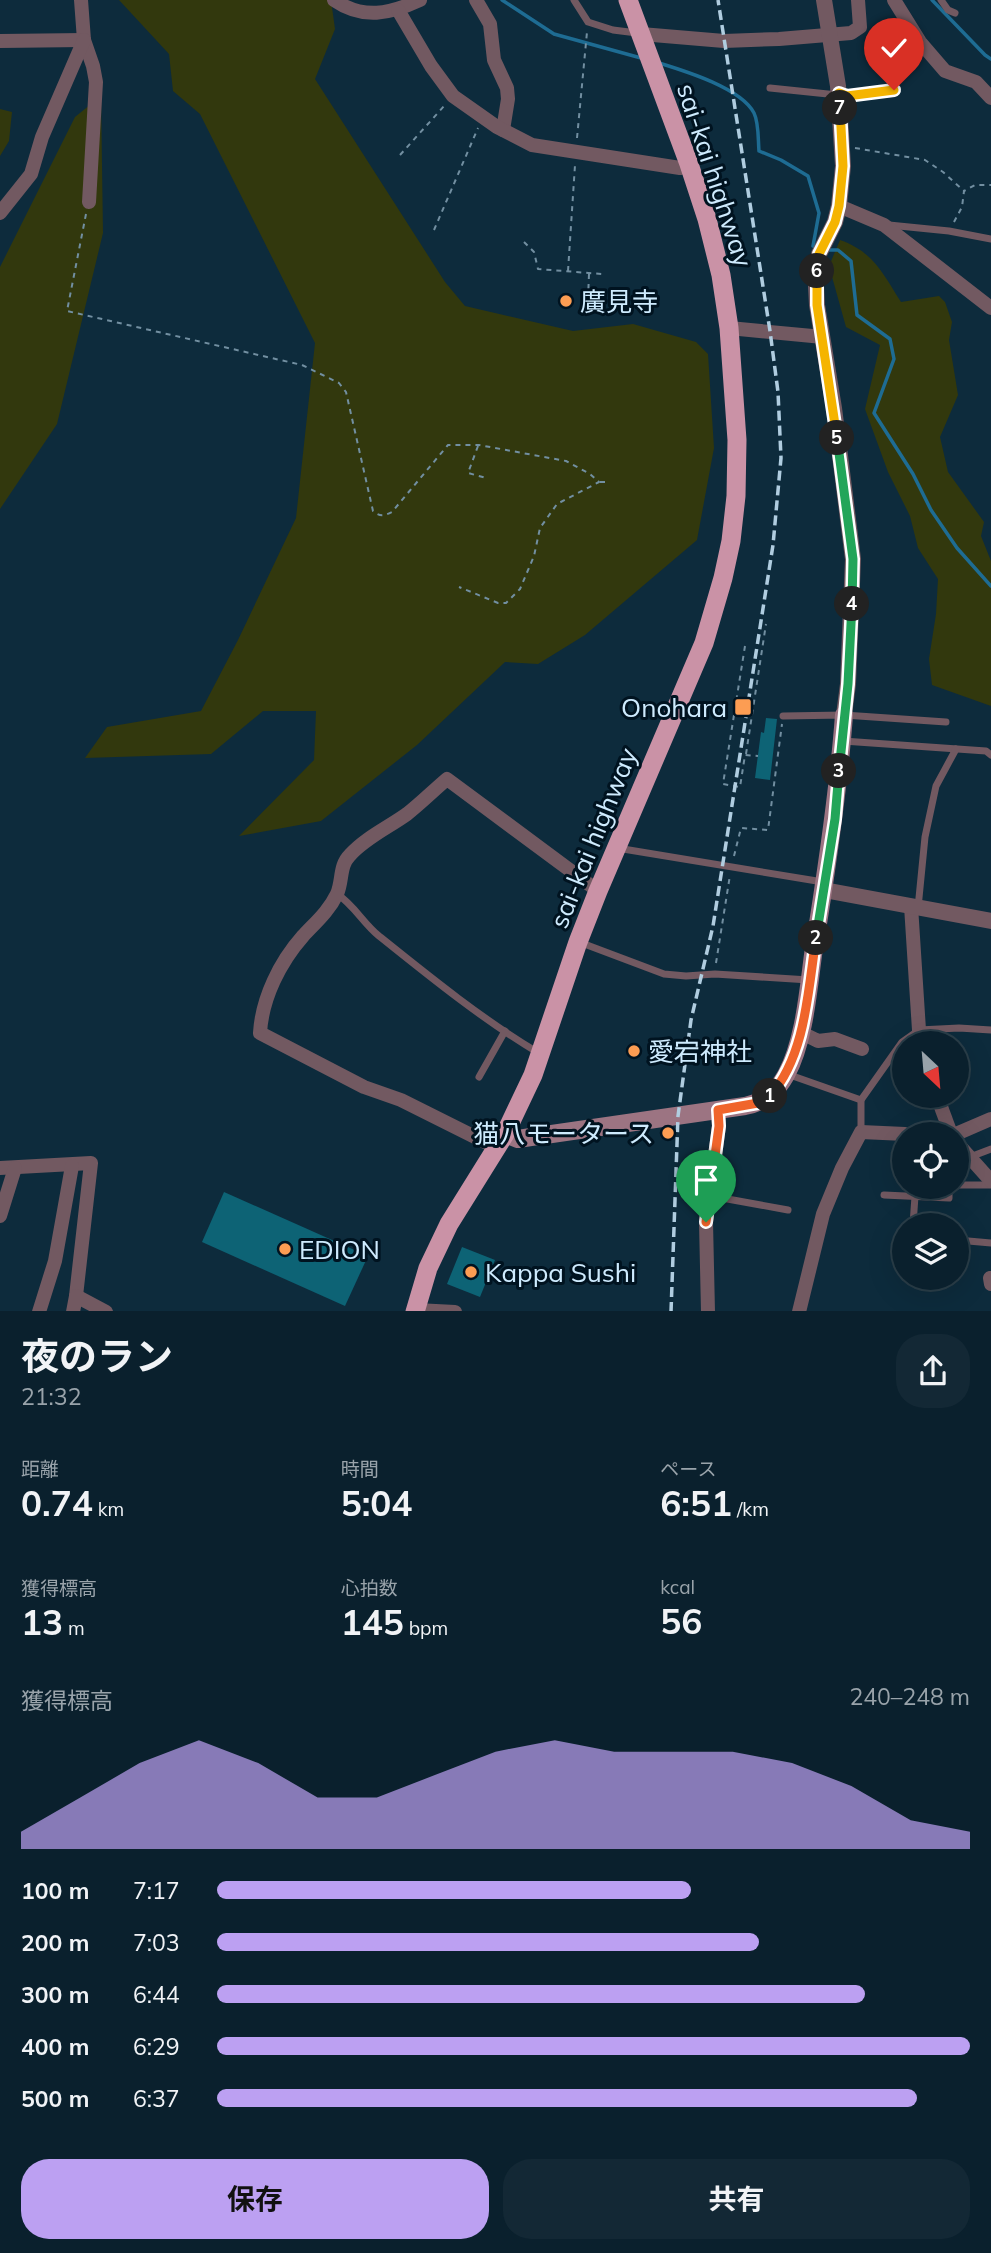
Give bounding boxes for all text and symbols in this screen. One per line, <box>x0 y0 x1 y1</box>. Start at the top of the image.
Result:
pin <box>864 18 924 90</box>
icon: check <box>875 29 913 67</box>
street label: sai-kai highway <box>670 79 760 271</box>
pin: 7 <box>822 90 858 126</box>
text: 7 <box>834 95 845 119</box>
pin: 6 <box>800 254 834 288</box>
text: 6 <box>811 258 822 282</box>
place label: 廣見寺 <box>580 285 658 318</box>
marker: 廣見寺 <box>558 293 574 309</box>
pin: 5 <box>820 420 854 456</box>
text: 5 <box>831 425 842 449</box>
pin: 4 <box>834 586 870 622</box>
text: 4 <box>846 591 857 615</box>
place label: Onohara <box>621 691 727 724</box>
marker: Onohara <box>733 697 753 717</box>
street label: sai-kai highway <box>542 743 644 933</box>
pin: 3 <box>822 754 856 788</box>
text: 3 <box>833 758 844 782</box>
pin: 2 <box>798 920 834 956</box>
text: 2 <box>810 925 821 949</box>
north arrow <box>892 1031 970 1108</box>
map controls <box>892 1031 969 1290</box>
place label: 愛宕神社 <box>648 1035 752 1068</box>
marker: 愛宕神社 <box>626 1043 642 1059</box>
pin: 1 <box>752 1078 788 1114</box>
text: 1 <box>764 1083 775 1107</box>
place label: 猫八モータース <box>473 1117 654 1150</box>
button: locate <box>892 1122 969 1199</box>
marker: 猫八モータース <box>660 1125 676 1141</box>
pin <box>676 1150 736 1222</box>
icon: arrive <box>687 1161 725 1199</box>
button: layers <box>892 1213 969 1290</box>
place label: EDION <box>299 1233 380 1266</box>
marker: EDION <box>277 1241 293 1257</box>
place label: Kappa Sushi <box>485 1256 636 1289</box>
marker: Kappa Sushi <box>463 1264 479 1280</box>
text: 夜のラン <box>21 1332 173 1380</box>
button: share <box>896 1334 970 1408</box>
text: 21:32 <box>21 1382 81 1411</box>
text: 距離 <box>21 1457 59 1481</box>
text: 時間 <box>341 1457 379 1481</box>
text: ペース <box>660 1457 716 1481</box>
text: 0.74 <box>21 1481 93 1525</box>
text: 5:04 <box>341 1481 412 1525</box>
text: 6:51 <box>660 1481 732 1525</box>
text: km <box>93 1497 124 1521</box>
text: /km <box>732 1497 769 1521</box>
text: kcal <box>660 1575 695 1599</box>
text: 獲得標高 <box>21 1576 97 1600</box>
text: 心拍数 <box>341 1576 398 1600</box>
text: 56 <box>660 1599 702 1643</box>
text: 13 <box>21 1600 63 1644</box>
text: 145 <box>341 1600 404 1644</box>
text: m <box>63 1616 85 1640</box>
text: bpm <box>404 1616 448 1640</box>
text: 240–248 m <box>849 1682 970 1711</box>
text: 獲得標高 <box>21 1686 113 1715</box>
text: 100 m <box>21 1876 89 1905</box>
text: 7:17 <box>133 1876 180 1905</box>
text: 200 m <box>21 1928 89 1957</box>
text: 7:03 <box>133 1928 180 1957</box>
text: 300 m <box>21 1980 89 2009</box>
text: 6:44 <box>133 1980 180 2009</box>
text: 400 m <box>21 2032 89 2061</box>
text: 6:29 <box>133 2032 180 2061</box>
text: 500 m <box>21 2084 89 2113</box>
text: 6:37 <box>133 2084 180 2113</box>
button: 保存 <box>21 2159 489 2239</box>
button: 共有 <box>503 2159 970 2239</box>

